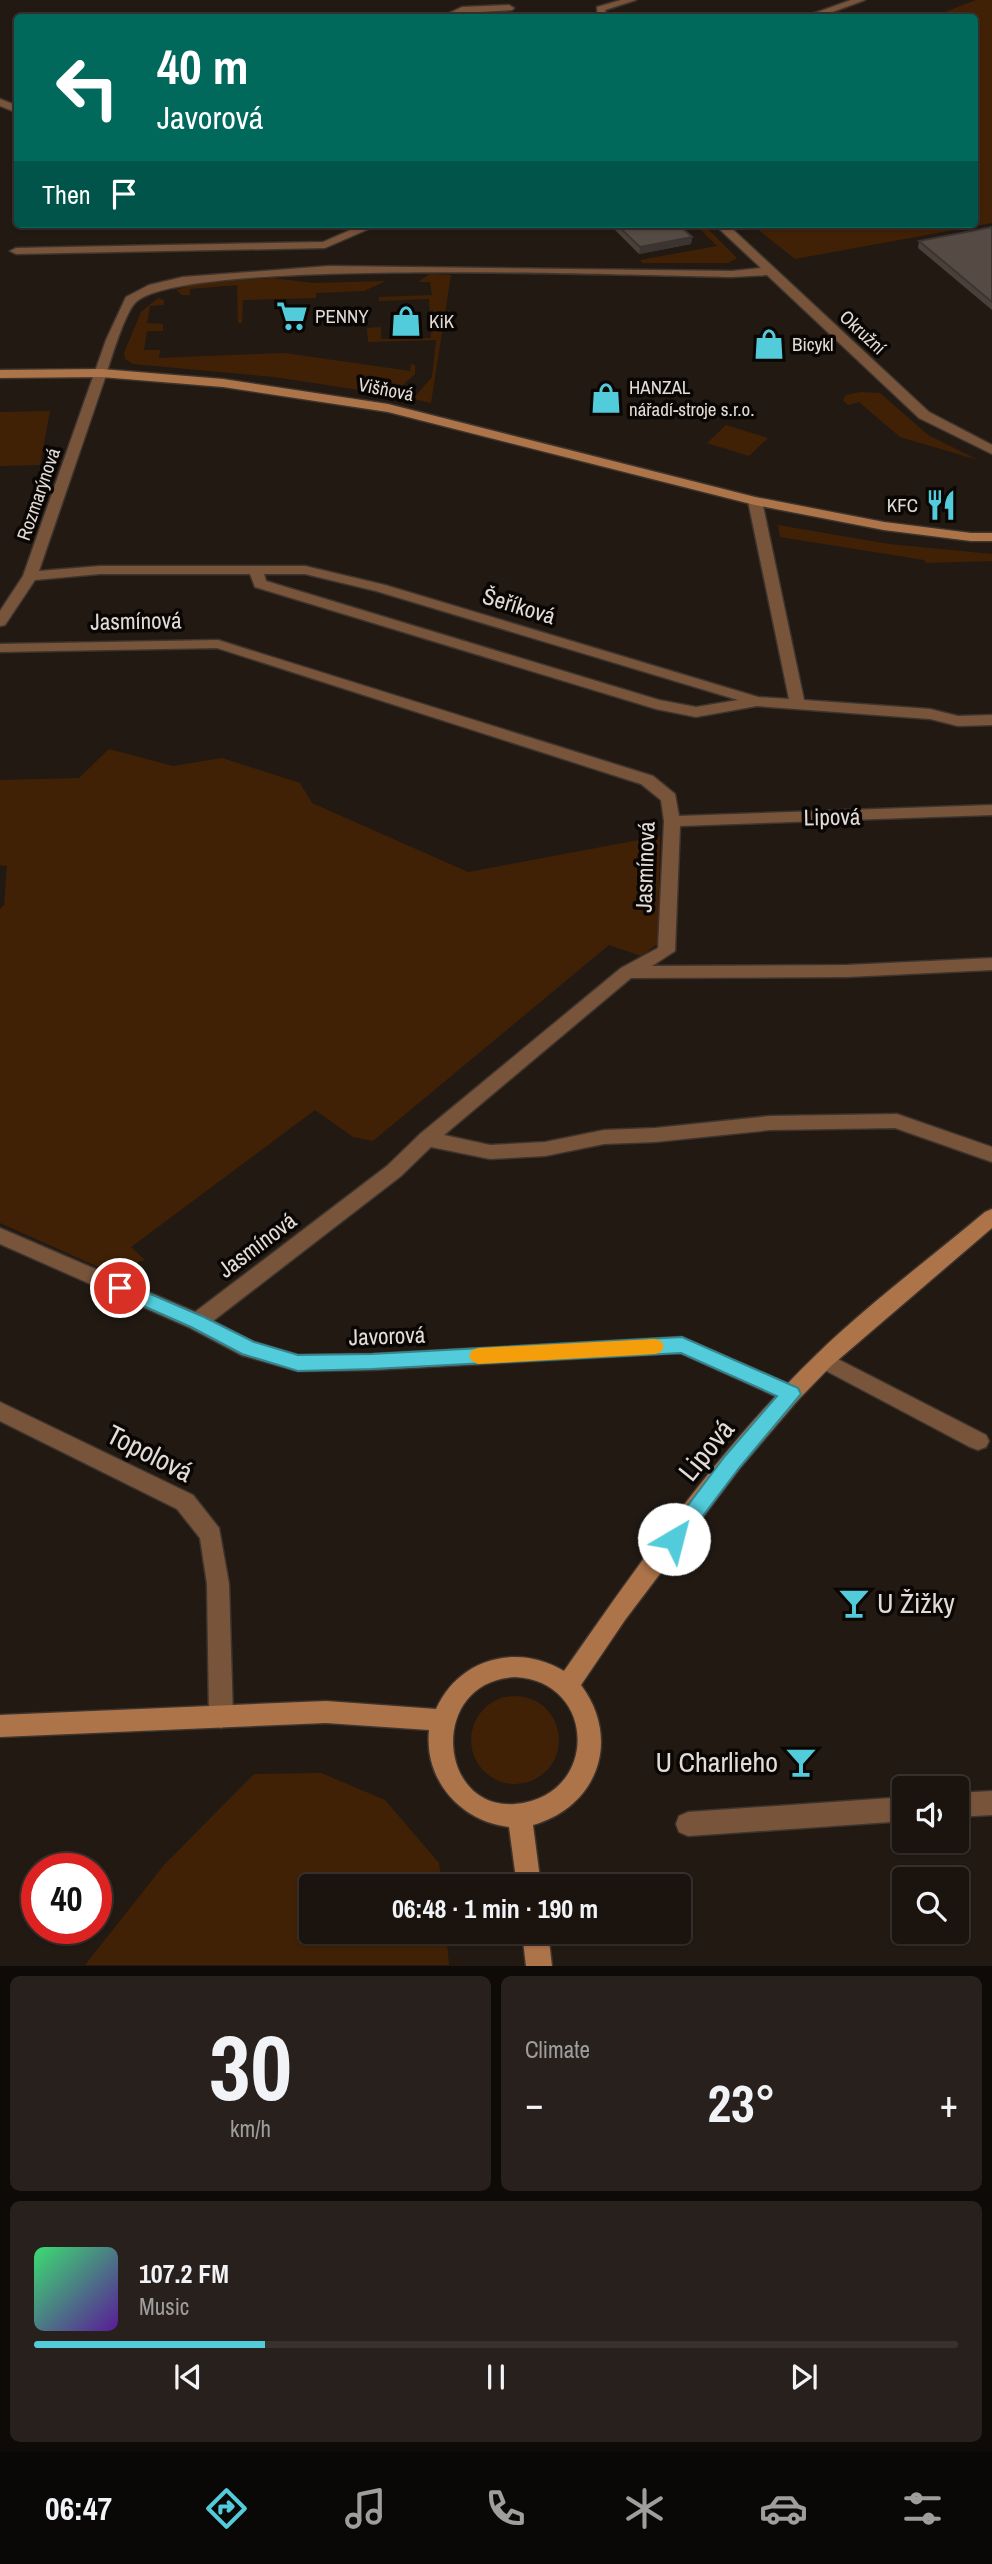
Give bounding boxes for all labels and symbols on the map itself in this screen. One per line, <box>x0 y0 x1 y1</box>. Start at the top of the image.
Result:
supermarket icon: PENNY <box>275 299 309 333</box>
place label: PENNY <box>315 303 369 329</box>
shop icon: KiK <box>389 304 423 338</box>
street label: Okružní <box>834 304 892 361</box>
place label: KiK <box>429 308 455 334</box>
shop icon: Bicykl <box>752 327 786 361</box>
place label: Bicykl <box>792 331 834 357</box>
street label: Višňová <box>356 371 416 407</box>
place label: HANZAL nářadí-stroje s.r.o. <box>629 374 755 422</box>
shop icon: HANZAL nářadí-stroje s.r.o. <box>589 381 623 415</box>
street label: Rozmarýnová <box>10 444 66 544</box>
restaurant icon: KFC <box>924 488 958 522</box>
place label: KFC <box>887 492 918 518</box>
street label: Šeříková <box>479 580 560 631</box>
street label: Jasmínová <box>90 604 182 637</box>
street label: Lipová <box>803 800 861 832</box>
street label: Jasmínová <box>627 820 662 913</box>
street label: Jasmínová <box>211 1204 303 1284</box>
pin <box>90 1258 150 1318</box>
street label: Javorová <box>348 1319 426 1352</box>
street label: Lipová <box>670 1411 743 1489</box>
street label: Topolová <box>100 1415 200 1491</box>
position arrow <box>637 1502 711 1576</box>
place label: U Žižky <box>877 1584 955 1622</box>
bar icon: U Žižky <box>837 1586 871 1620</box>
place label: U Charlieho <box>655 1743 778 1781</box>
bar icon: U Charlieho <box>784 1745 818 1779</box>
speed limit sign: 40 <box>21 1853 112 1944</box>

